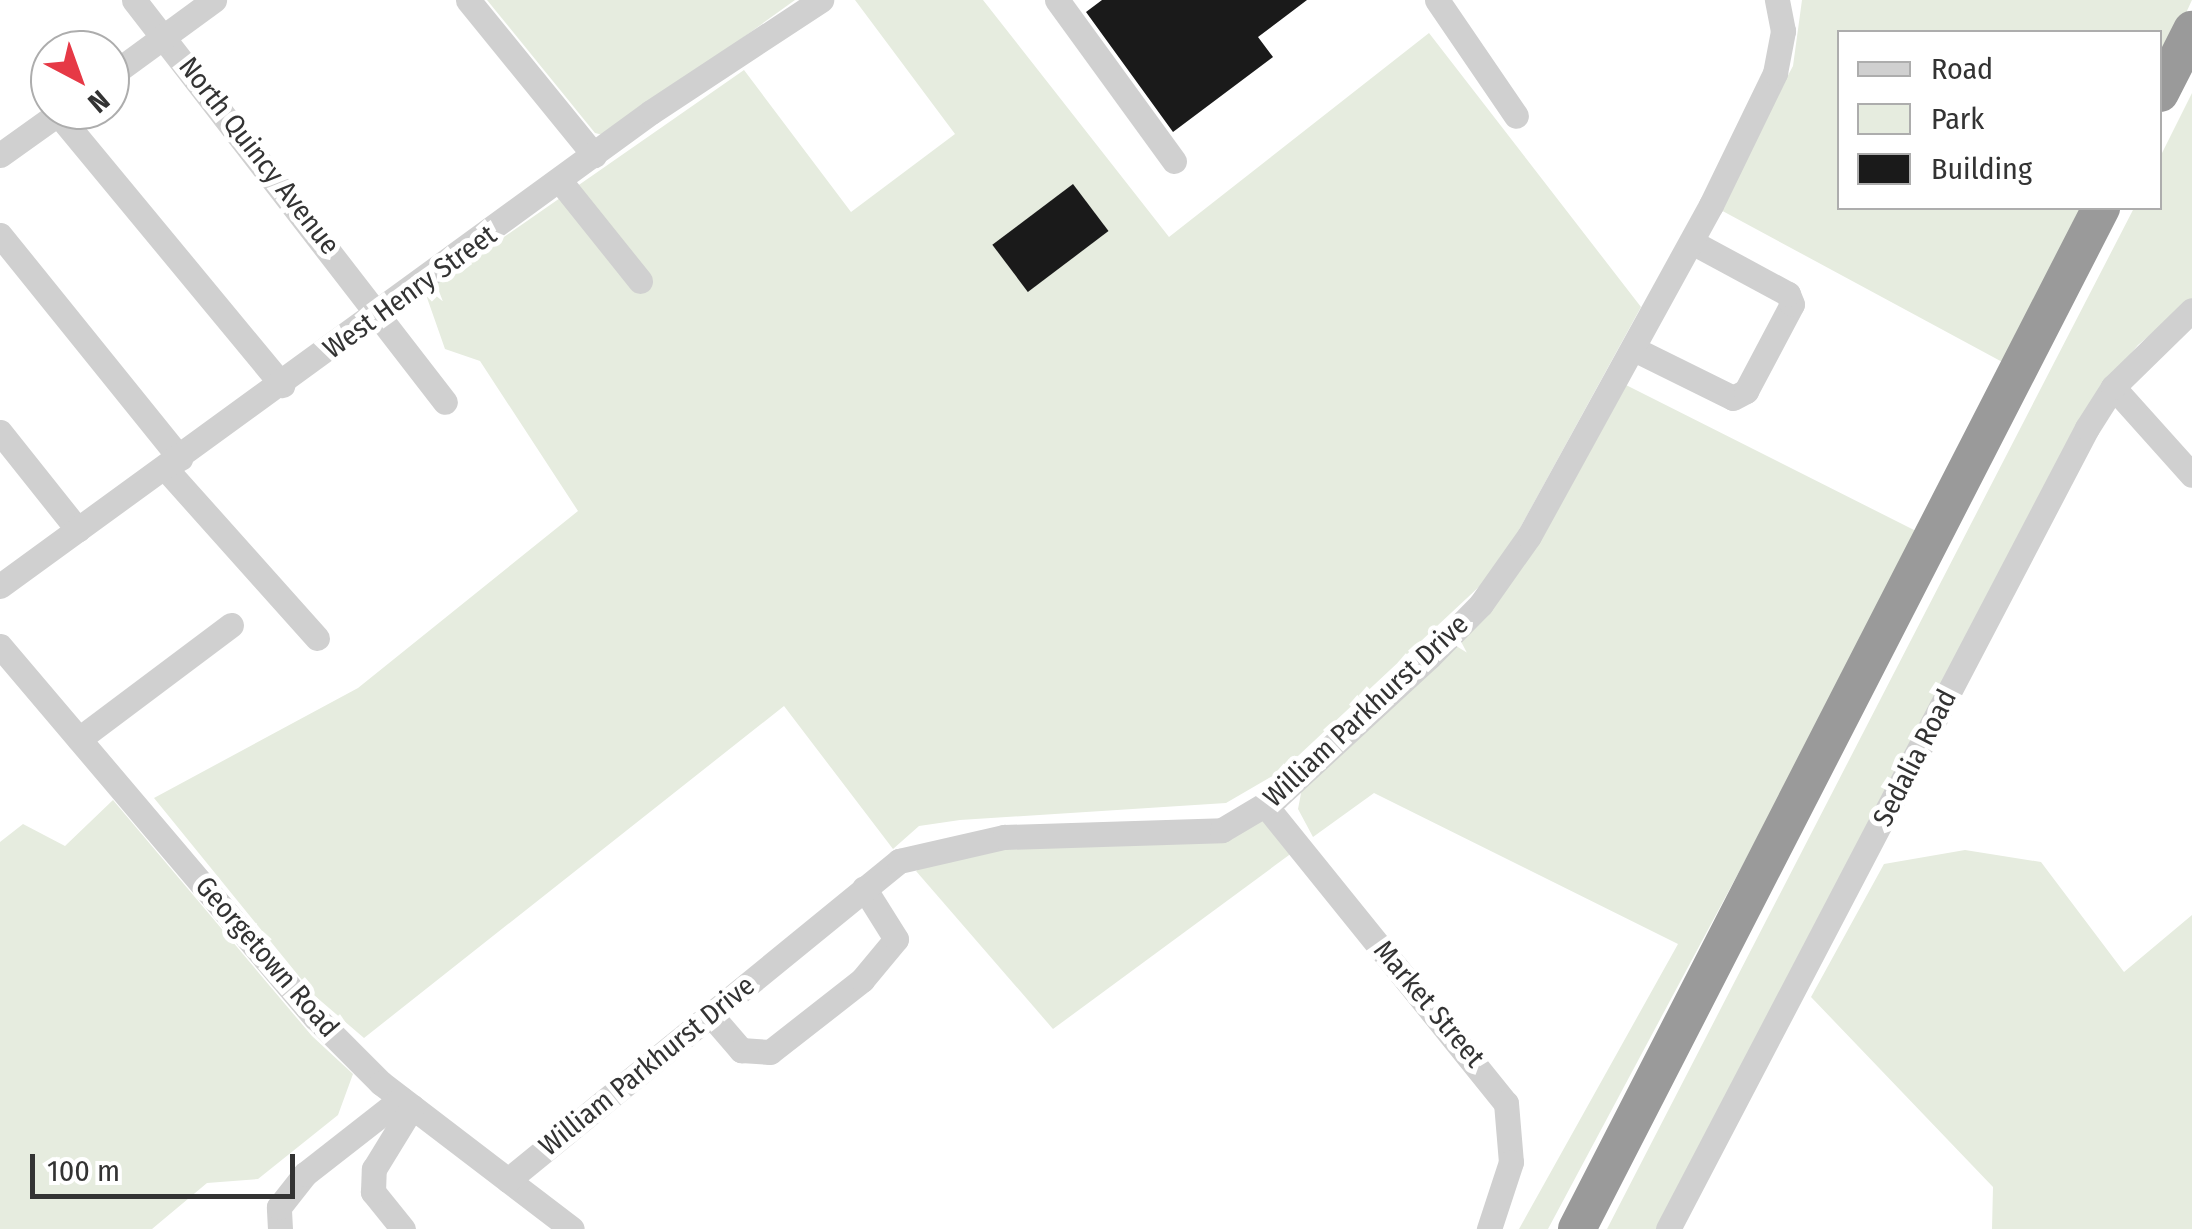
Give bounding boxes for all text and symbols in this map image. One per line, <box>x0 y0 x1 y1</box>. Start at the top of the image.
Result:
north arrow <box>30 30 130 130</box>
legend <box>1837 30 2162 210</box>
street label: North Quincy Avenue <box>172 51 346 261</box>
text: Road <box>1931 51 1993 87</box>
text: N <box>82 84 116 119</box>
text: Park <box>1931 101 1984 137</box>
text: Building <box>1931 151 2032 187</box>
street label: West Henry Street <box>317 218 503 366</box>
street label: William Parkhurst Drive <box>1257 608 1475 814</box>
street label: Sedalia Road <box>1866 684 1964 832</box>
street label: Georgetown Road <box>188 870 346 1044</box>
street label: Market Street <box>1366 934 1492 1074</box>
street label: William Parkhurst Drive <box>533 969 761 1163</box>
scale bar <box>35 1134 300 1196</box>
text: 100 m <box>47 1153 120 1189</box>

